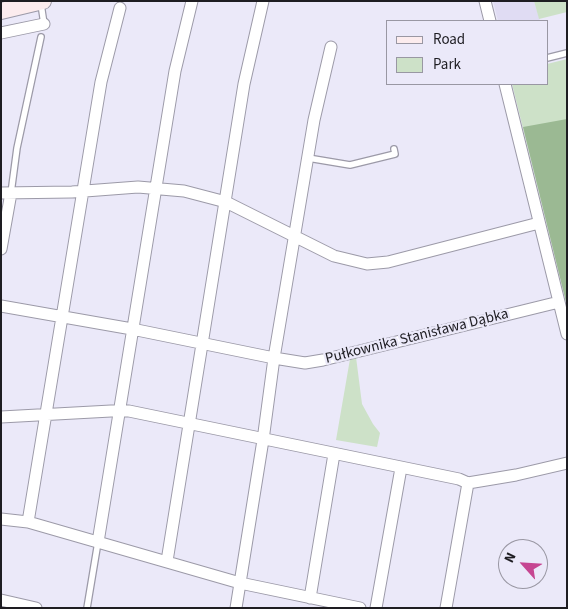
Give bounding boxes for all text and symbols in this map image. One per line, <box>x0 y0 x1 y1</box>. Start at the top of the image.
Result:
legend <box>386 20 548 85</box>
text: Road <box>433 29 465 50</box>
text: Park <box>433 54 461 75</box>
street label: Pułkownika Stanisława Dąbka <box>324 306 510 368</box>
north arrow <box>498 539 548 589</box>
text: N <box>499 549 521 566</box>

